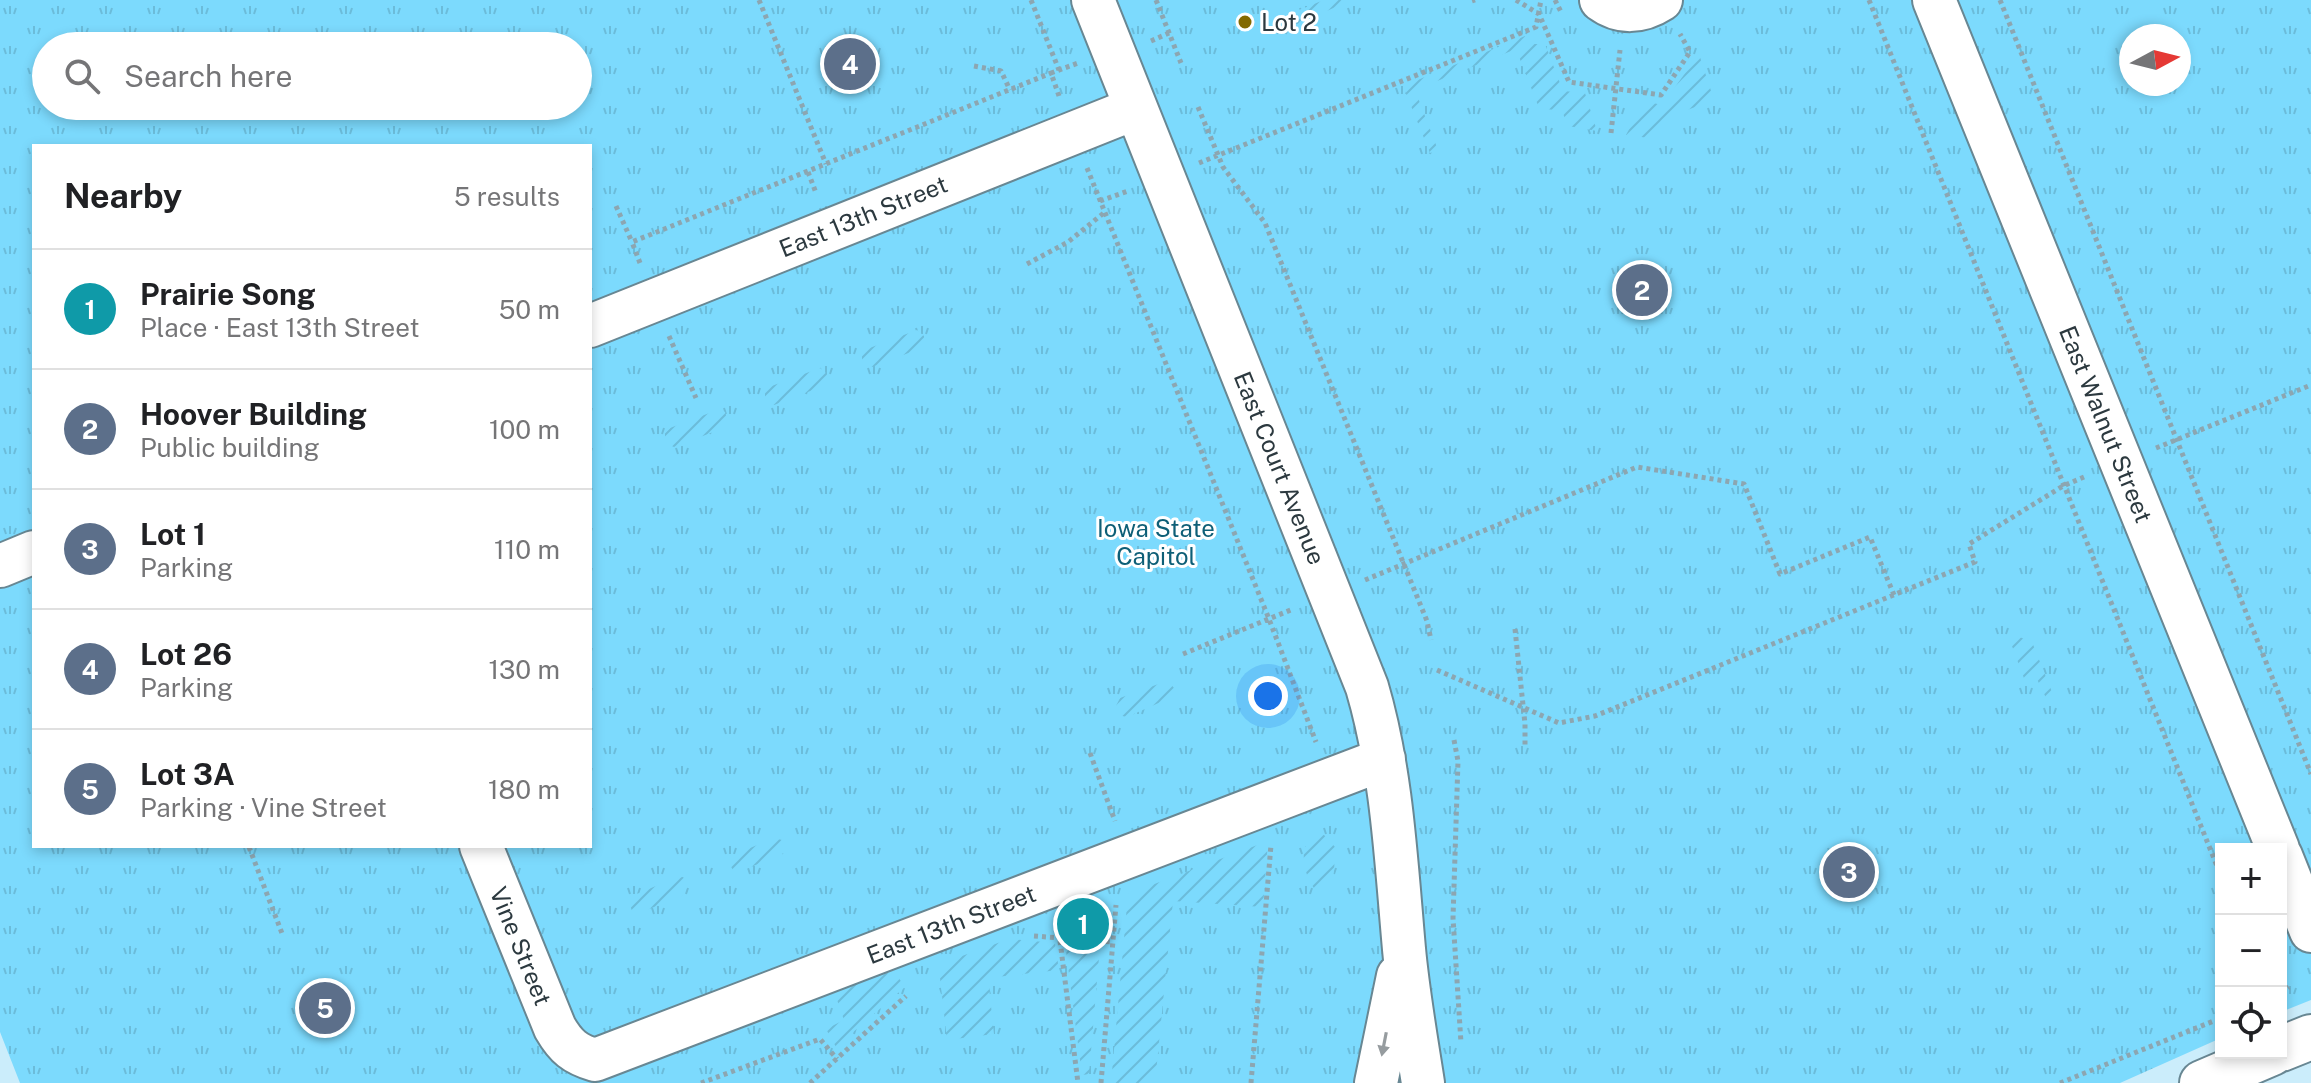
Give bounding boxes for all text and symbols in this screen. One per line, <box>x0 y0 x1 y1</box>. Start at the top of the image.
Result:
place label: Lot 2 <box>1261 8 1317 36</box>
marker: Lot 2 <box>1236 13 1254 31</box>
north arrow <box>2119 24 2191 96</box>
search box <box>32 32 592 120</box>
pin: 4 <box>824 34 876 94</box>
icon: search <box>60 54 104 98</box>
text: Search here <box>124 58 292 94</box>
street label: East 13th Street <box>775 170 951 262</box>
text: Nearby <box>64 176 182 216</box>
text: 5 results <box>454 181 560 212</box>
pin: 2 <box>1616 260 1668 320</box>
text: Prairie Song <box>140 276 316 312</box>
text: 1 <box>84 294 96 325</box>
text: 50 m <box>499 294 560 325</box>
text: Place · East 13th Street <box>140 312 420 343</box>
street label: East Walnut Street <box>2054 322 2158 526</box>
street label: East Court Avenue <box>1228 367 1332 569</box>
text: Hoover Building <box>140 396 367 432</box>
text: 2 <box>82 414 98 445</box>
text: 100 m <box>489 414 560 445</box>
text: Public building <box>140 432 320 463</box>
park label: Iowa State Capitol <box>1097 514 1215 570</box>
text: Lot 1 <box>140 516 206 552</box>
text: 3 <box>81 534 99 565</box>
text: 110 m <box>494 534 560 565</box>
text: Parking <box>140 552 233 583</box>
text: Lot 26 <box>140 636 232 672</box>
text: 4 <box>81 654 99 685</box>
text: 130 m <box>488 654 560 685</box>
text: Parking <box>140 672 233 703</box>
your location <box>1248 676 1288 716</box>
text: Lot 3A <box>140 756 235 792</box>
text: 5 <box>81 774 99 805</box>
text: 180 m <box>488 774 560 805</box>
text: Parking · Vine Street <box>140 792 387 823</box>
pin: 3 <box>1823 842 1875 902</box>
map controls <box>2215 843 2287 1059</box>
button: + <box>2215 843 2287 915</box>
street label: East 13th Street <box>862 879 1040 969</box>
street label: Vine Street <box>485 883 557 1009</box>
pin: 1 <box>1057 894 1109 954</box>
button: − <box>2215 915 2287 987</box>
pin: 5 <box>299 978 351 1038</box>
button: locate <box>2215 987 2287 1059</box>
one-way arrow <box>1377 1032 1389 1057</box>

